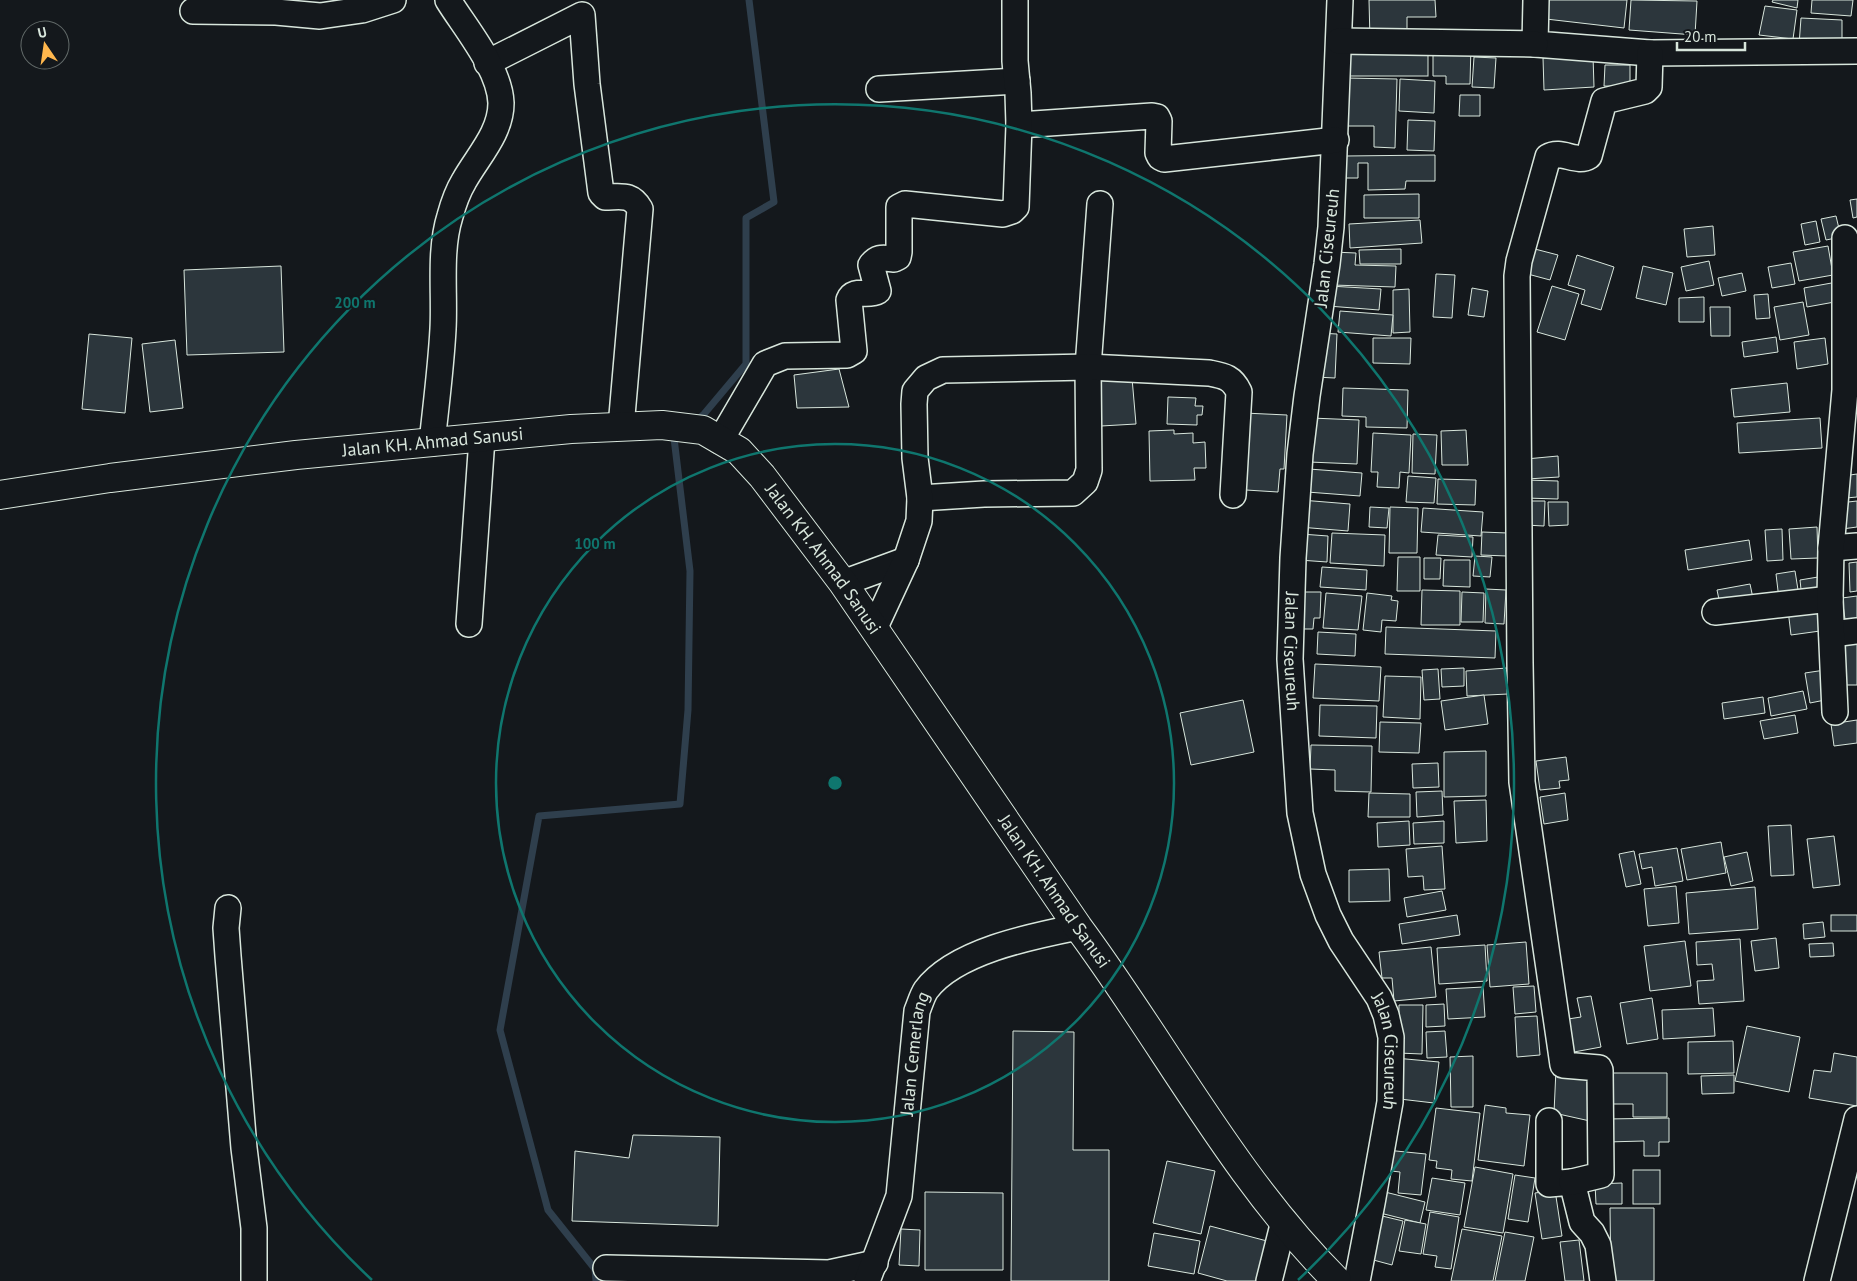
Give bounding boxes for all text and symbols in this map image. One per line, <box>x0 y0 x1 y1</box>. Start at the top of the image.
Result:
north arrow <box>20 20 70 70</box>
scale bar <box>1677 20 1744 52</box>
text: U <box>36 23 48 42</box>
text: 20 m <box>1684 27 1717 46</box>
street label: Jalan Ciseureuh <box>1309 187 1344 309</box>
text: 200 m <box>334 293 376 312</box>
street label: Jalan KH. Ahmad Sanusi <box>340 422 524 462</box>
street label: Jalan KH. Ahmad Sanusi <box>760 478 887 638</box>
text: 100 m <box>574 534 616 553</box>
street label: Jalan Ciseureuh <box>1279 590 1305 712</box>
centre of rings <box>826 774 844 792</box>
street label: Jalan KH. Ahmad Sanusi <box>993 809 1116 972</box>
street label: Jalan Ciseureuh <box>1366 986 1403 1112</box>
street label: Jalan Cemerlang <box>895 988 935 1118</box>

